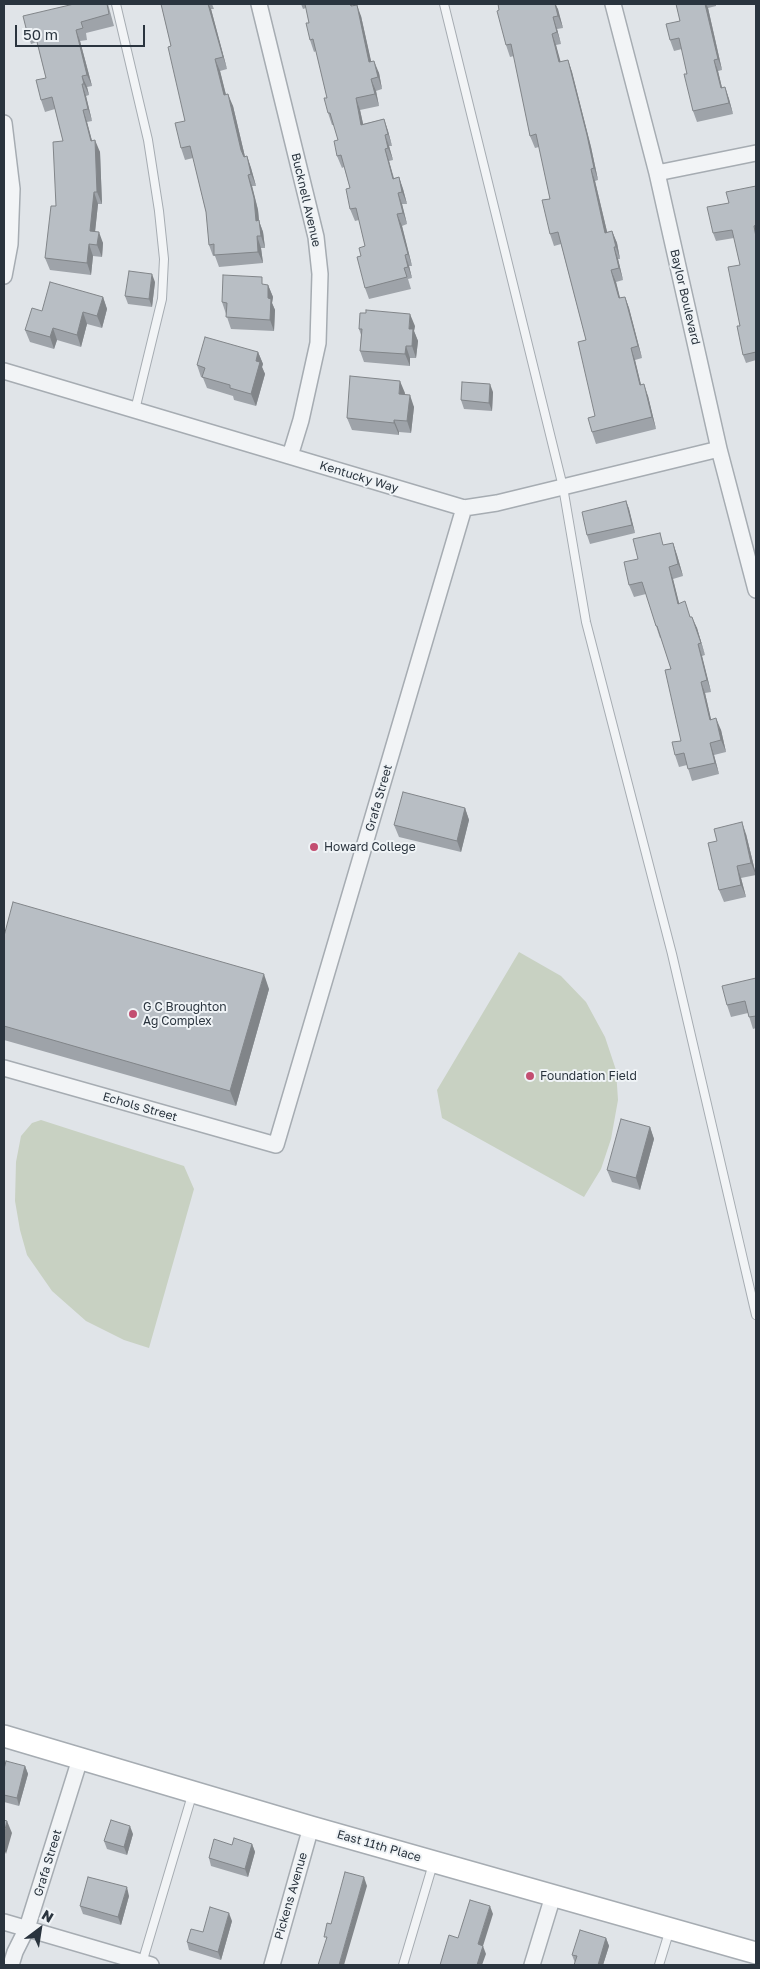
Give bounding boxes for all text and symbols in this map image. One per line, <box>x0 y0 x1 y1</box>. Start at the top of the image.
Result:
scale bar <box>18 15 148 47</box>
text: 50 m <box>23 25 58 43</box>
street label: Bucknell Avenue <box>288 152 324 248</box>
street label: Baylor Boulevard <box>667 248 703 346</box>
street label: Kentucky Way <box>318 458 400 496</box>
street label: Grafa Street <box>363 763 395 833</box>
place label: Howard College <box>324 840 416 854</box>
marker: Howard College <box>308 841 320 853</box>
place label: G C Broughton Ag Complex <box>143 1000 227 1028</box>
marker: G C Broughton Ag Complex <box>127 1008 139 1020</box>
place label: Foundation Field <box>540 1069 637 1083</box>
marker: Foundation Field <box>524 1070 536 1082</box>
street label: Echols Street <box>101 1089 179 1125</box>
street label: East 11th Place <box>335 1827 423 1865</box>
street label: Grafa Street <box>31 1828 65 1898</box>
street label: Pickens Avenue <box>272 1851 310 1941</box>
north arrow <box>15 1904 65 1954</box>
text: N <box>39 1906 57 1926</box>

